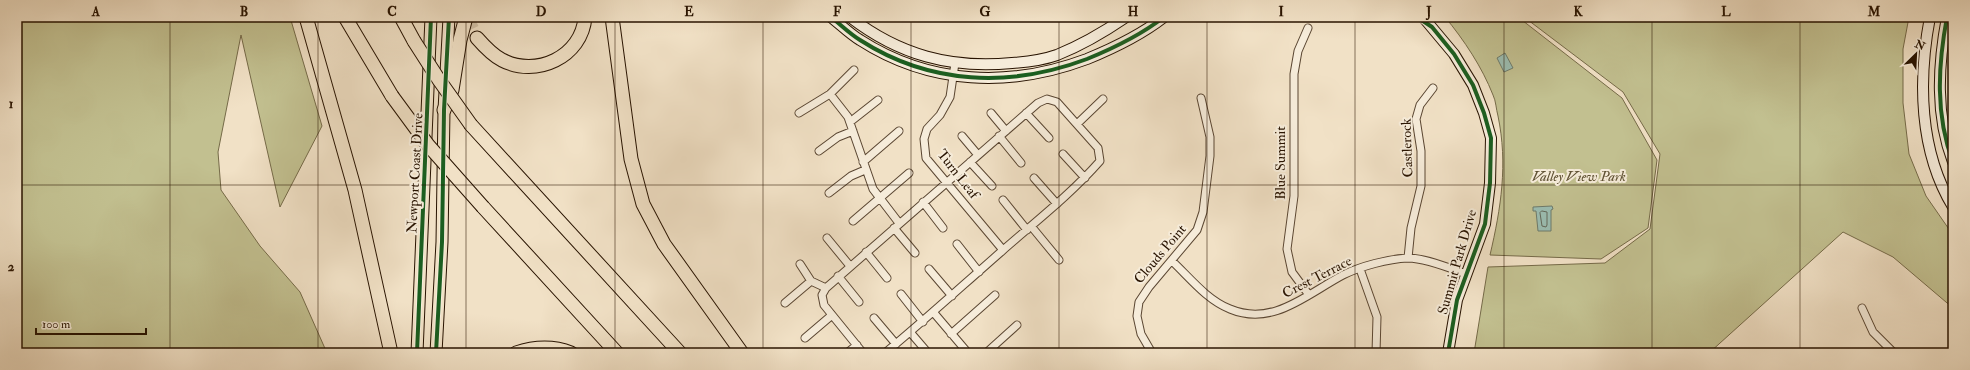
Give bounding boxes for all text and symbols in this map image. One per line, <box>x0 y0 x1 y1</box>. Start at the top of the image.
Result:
text: A <box>91 4 101 20</box>
text: B <box>240 4 248 20</box>
text: C <box>387 4 397 20</box>
text: D <box>536 4 547 20</box>
text: E <box>684 4 694 20</box>
text: F <box>833 4 842 20</box>
text: G <box>980 4 991 20</box>
text: H <box>1128 4 1139 20</box>
text: I <box>1278 4 1284 20</box>
text: J <box>1425 4 1432 21</box>
text: K <box>1573 4 1583 20</box>
text: L <box>1721 4 1731 20</box>
text: M <box>1867 4 1881 20</box>
north arrow <box>1896 34 1936 74</box>
text: N <box>1912 37 1928 54</box>
text: 1 <box>9 96 14 112</box>
street label: Newport Coast Drive <box>403 112 428 234</box>
street label: Castlerock <box>1397 118 1417 178</box>
street label: Blue Summit <box>1272 126 1289 200</box>
street label: Turn Leaf <box>933 146 984 204</box>
park label: Valley View Park <box>1532 168 1626 185</box>
street label: Summit Park Drive <box>1434 207 1480 316</box>
street label: Clouds Point <box>1130 220 1190 287</box>
street label: Crest Terrace <box>1279 252 1355 302</box>
text: 2 <box>8 259 15 275</box>
scale bar <box>36 310 146 336</box>
text: 100 m <box>42 317 71 332</box>

